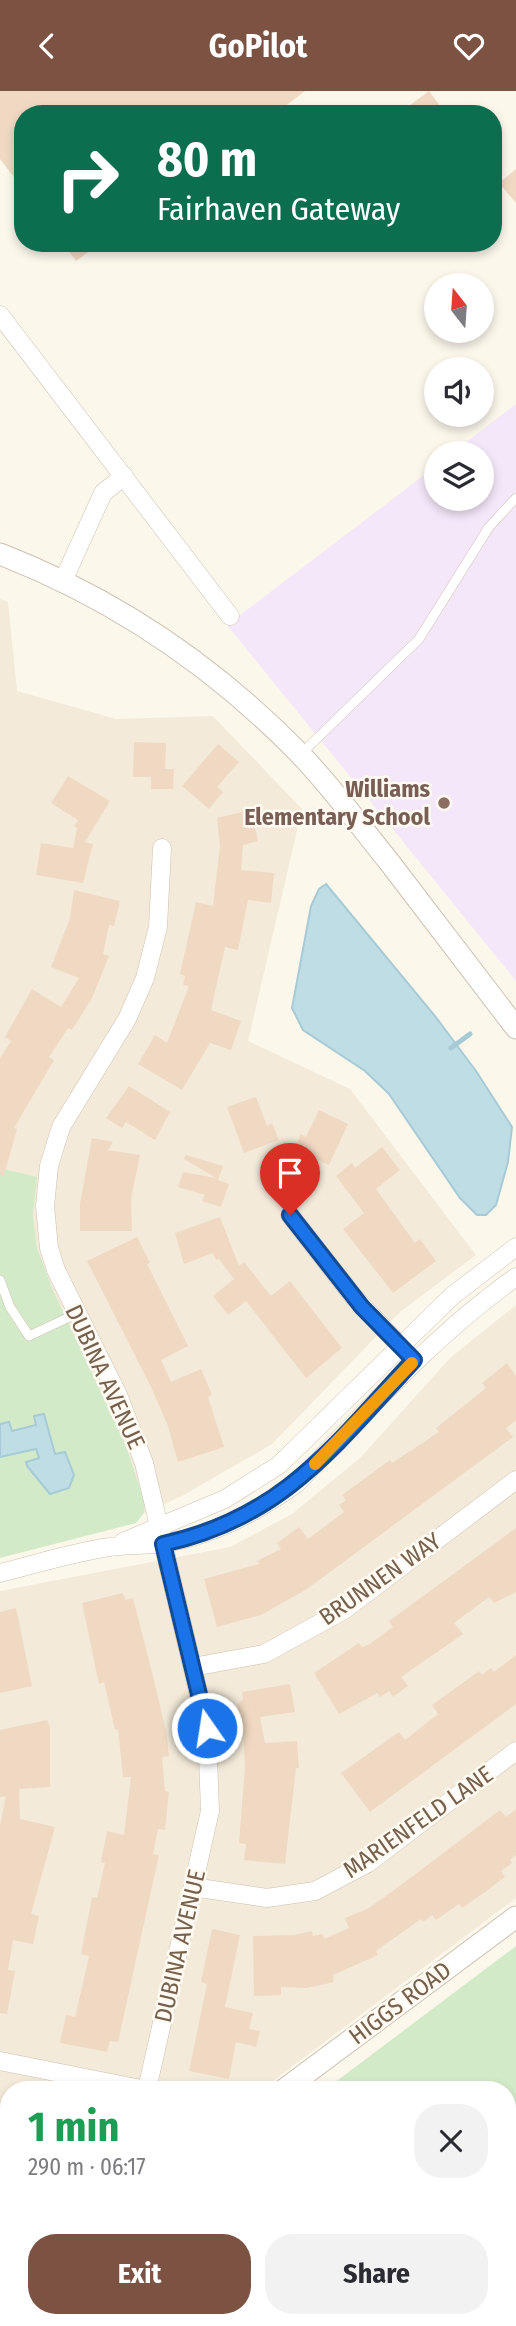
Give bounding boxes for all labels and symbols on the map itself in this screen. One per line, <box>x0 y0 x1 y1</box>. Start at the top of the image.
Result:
north arrow <box>424 273 494 343</box>
place label: Williams Elementary School <box>244 775 430 831</box>
marker: Williams Elementary School <box>436 795 452 811</box>
pin <box>260 1143 320 1215</box>
street label: DUBINA AVENUE <box>59 1300 151 1454</box>
street label: BRUNNEN WAY <box>314 1527 446 1631</box>
position arrow <box>170 1691 244 1765</box>
street label: MARIENFELD LANE <box>338 1760 498 1884</box>
street label: DUBINA AVENUE <box>149 1867 211 2025</box>
street label: HIGGS ROAD <box>344 1956 456 2050</box>

